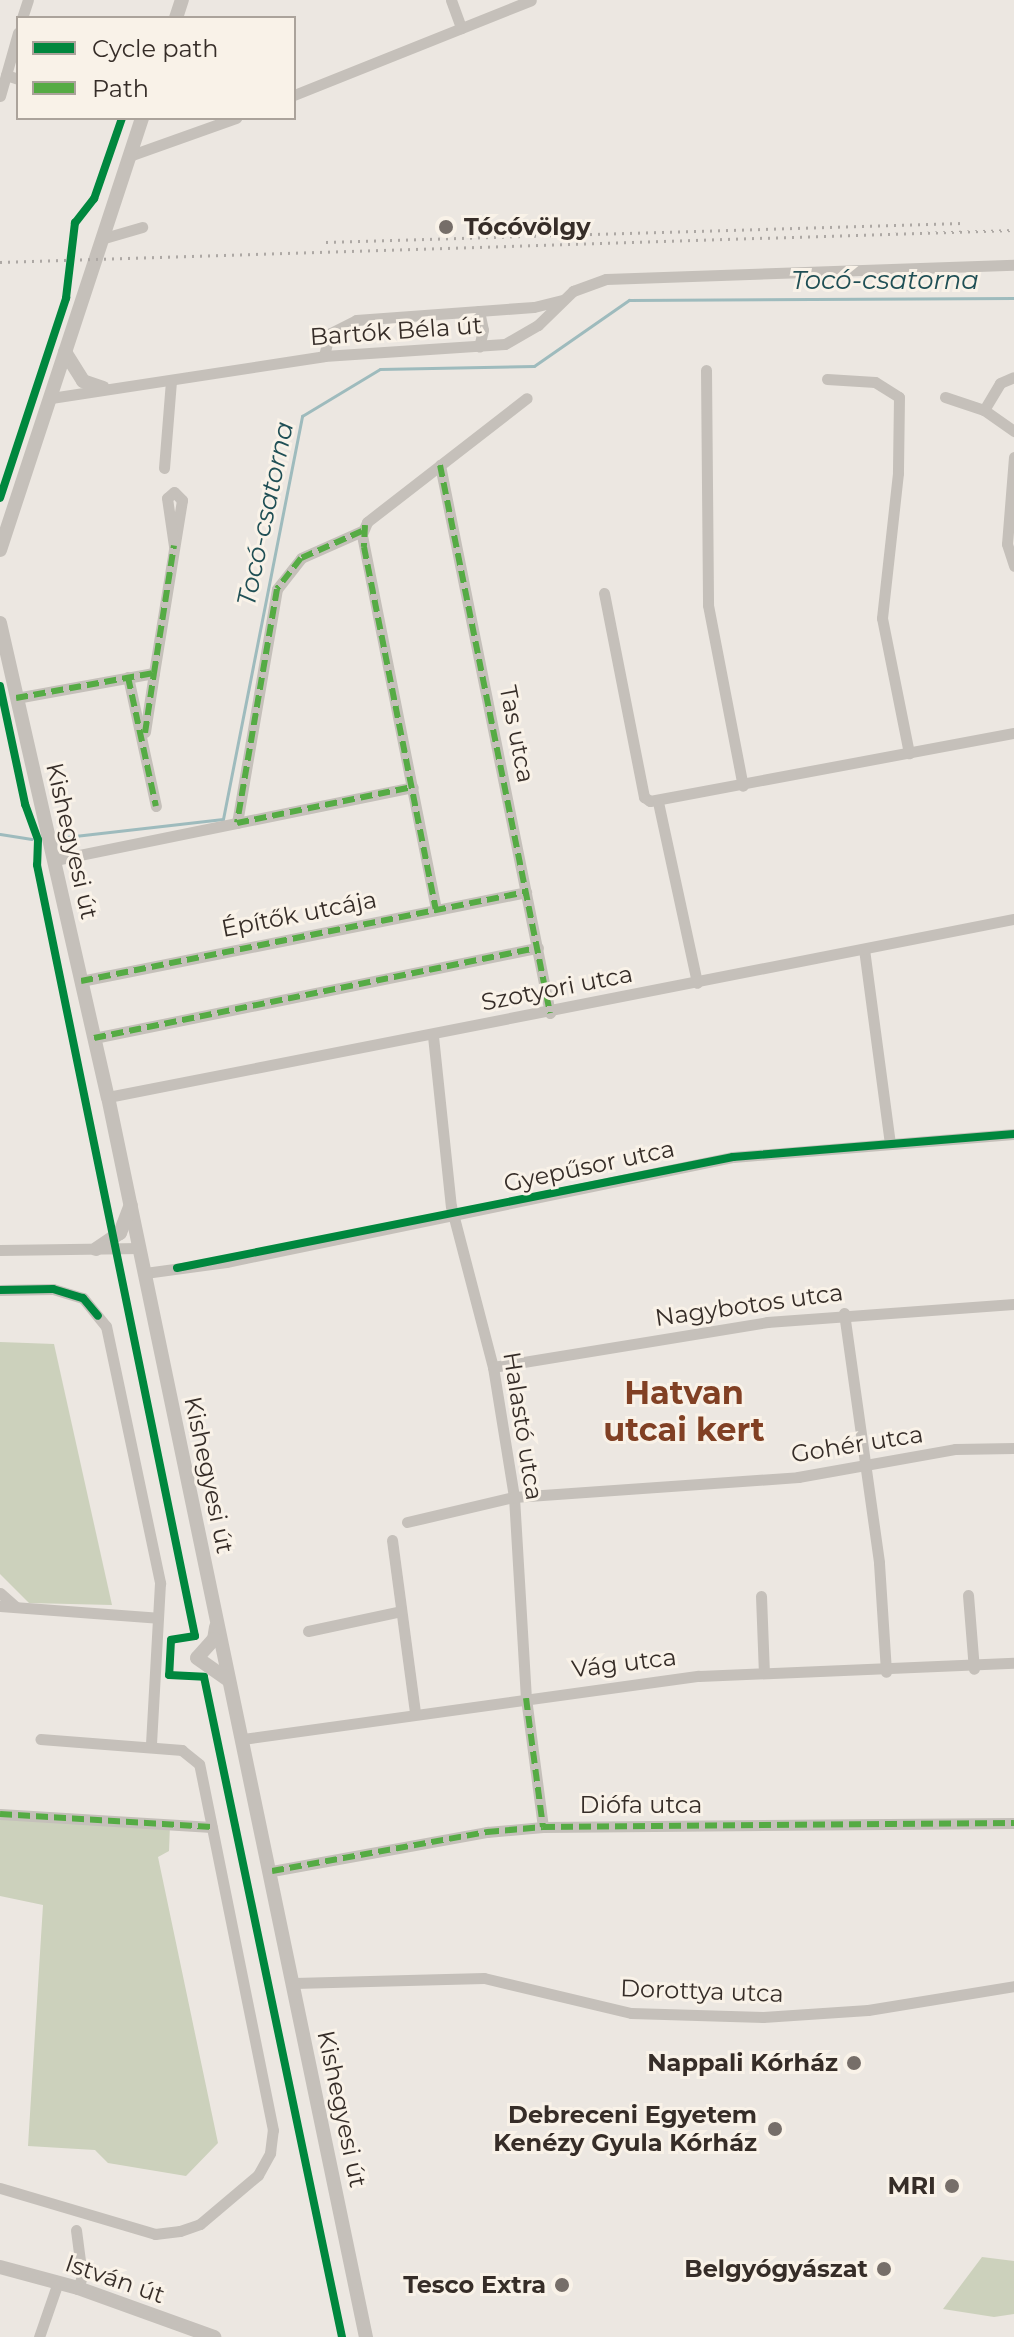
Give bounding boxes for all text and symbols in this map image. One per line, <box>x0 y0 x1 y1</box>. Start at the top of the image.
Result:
legend <box>16 16 296 120</box>
text: Cycle path <box>92 34 219 63</box>
text: Path <box>92 74 149 103</box>
place label: Tócóvölgy <box>464 213 591 241</box>
marker: Tócóvölgy <box>435 216 457 238</box>
water label: Tocó-csatorna <box>791 265 979 297</box>
street label: Bartók Béla út <box>309 311 483 351</box>
water label: Tocó-csatorna <box>231 419 301 609</box>
street label: Tas utca <box>493 683 541 785</box>
street label: Kishegyesi út <box>40 760 104 922</box>
street label: Építők utcája <box>219 885 379 943</box>
street label: Szotyori utca <box>479 959 635 1017</box>
street label: Gyepűsor utca <box>501 1134 677 1198</box>
street label: Nagybotos utca <box>653 1278 845 1332</box>
street label: Halastó utca <box>497 1350 549 1502</box>
district label: Hatvan utcai kert <box>603 1375 765 1450</box>
street label: Kishegyesi út <box>178 1394 240 1556</box>
street label: Gohér utca <box>789 1419 925 1469</box>
street label: Vág utca <box>570 1642 678 1684</box>
street label: Diófa utca <box>580 1791 702 1819</box>
street label: Dorottya utca <box>620 1974 784 2008</box>
street label: Kishegyesi út <box>311 2028 373 2190</box>
place label: Nappali Kórház <box>647 2049 838 2077</box>
marker: Nappali Kórház <box>845 2054 863 2072</box>
place label: Debreceni Egyetem Kenézy Gyula Kórház <box>493 2101 757 2157</box>
marker: Debreceni Egyetem Kenézy Gyula Kórház <box>764 2118 786 2140</box>
place label: MRI <box>888 2172 936 2200</box>
marker: MRI <box>943 2177 961 2195</box>
street label: István út <box>61 2249 169 2309</box>
place label: Belgyógyászat <box>684 2255 868 2283</box>
marker: Belgyógyászat <box>875 2260 893 2278</box>
place label: Tesco Extra <box>403 2271 546 2299</box>
marker: Tesco Extra <box>553 2276 571 2294</box>

